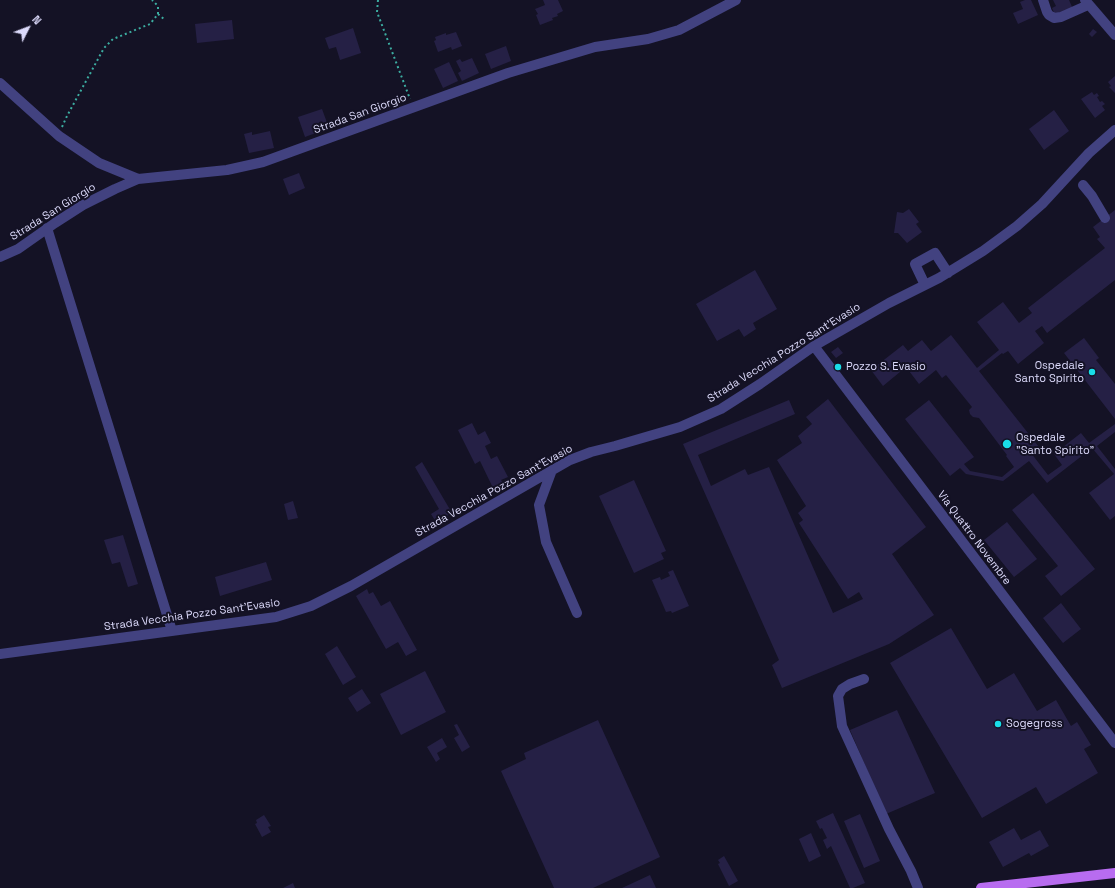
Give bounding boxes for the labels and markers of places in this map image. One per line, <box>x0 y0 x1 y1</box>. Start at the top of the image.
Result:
place label: Ospedale Santo Spirito <box>1015 359 1084 385</box>
place label: Pozzo S. Evasio <box>846 360 926 374</box>
marker: Pozzo S. Evasio <box>833 362 843 372</box>
marker: Ospedale Santo Spirito <box>1087 367 1097 377</box>
place label: Ospedale "Santo Spirito" <box>1016 431 1094 457</box>
marker: Ospedale "Santo Spirito" <box>1001 438 1013 450</box>
place label: Sogegross <box>1006 717 1063 731</box>
marker: Sogegross <box>993 719 1003 729</box>

